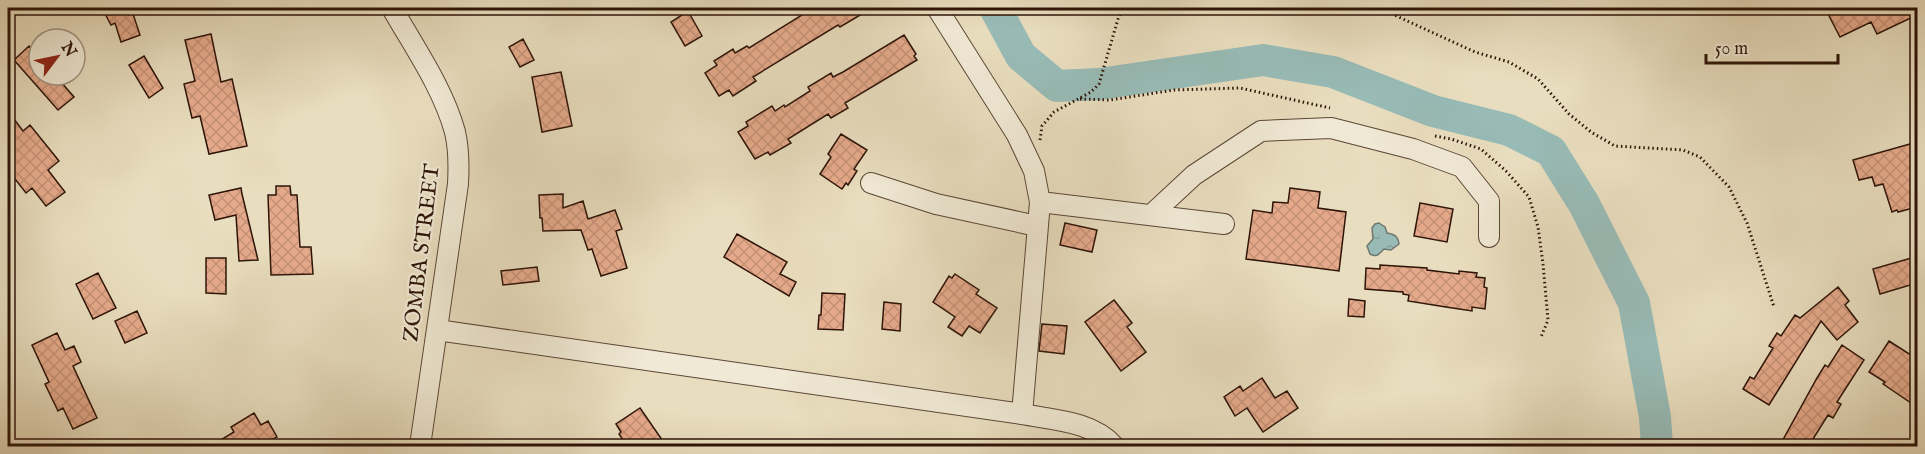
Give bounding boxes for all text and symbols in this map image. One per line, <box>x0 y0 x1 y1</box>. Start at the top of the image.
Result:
north arrow <box>27 27 87 87</box>
scale bar <box>1706 27 1838 65</box>
text: N <box>55 38 80 61</box>
text: 50 m <box>1715 38 1748 61</box>
street label: ZOMBA STREET <box>397 163 447 343</box>

